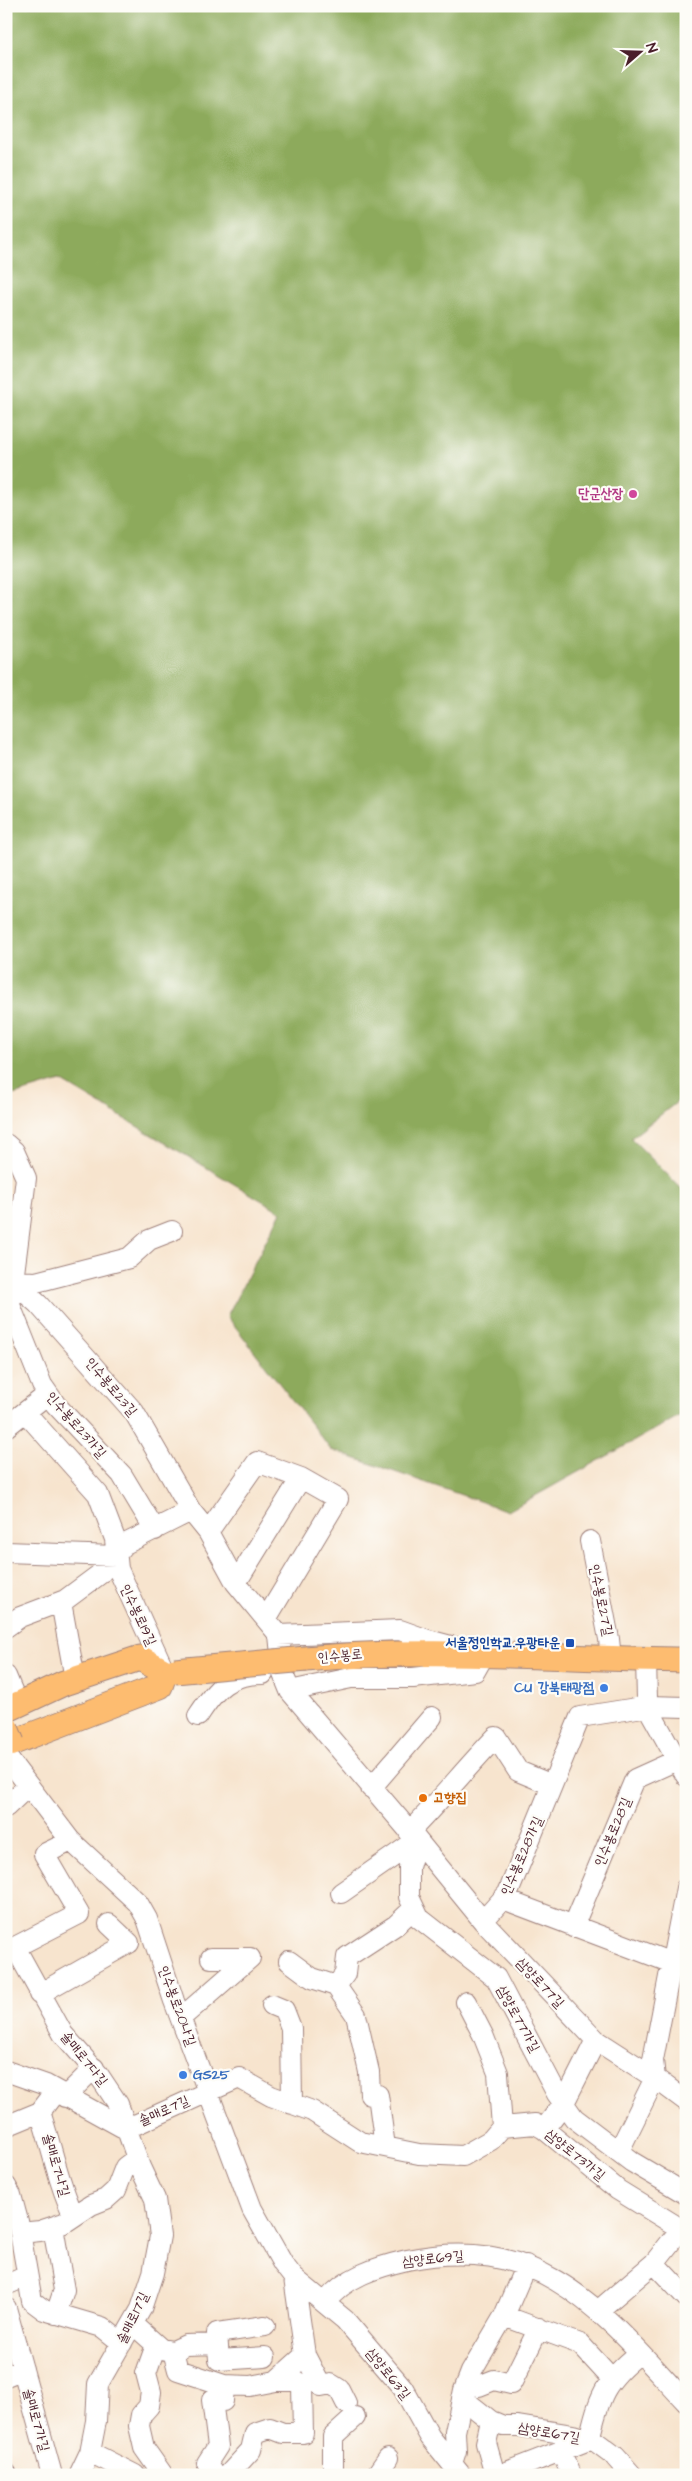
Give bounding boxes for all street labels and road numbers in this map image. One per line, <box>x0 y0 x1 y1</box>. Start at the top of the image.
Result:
street label: 인수봉로23길 <box>80 1353 142 1421</box>
street label: 인수봉로23가길 <box>41 1387 111 1463</box>
street label: 인수봉로27길 <box>584 1562 618 1638</box>
street label: 인수봉로19길 <box>115 1581 161 1650</box>
street label: 인수봉로 <box>317 1644 363 1668</box>
street label: 인수봉로28길 <box>589 1794 637 1870</box>
street label: 인수봉로28가길 <box>496 1813 549 1899</box>
street label: 삼양로77길 <box>511 1953 569 2013</box>
street label: 인수봉로20나길 <box>153 1963 201 2050</box>
street label: 삼양로77가길 <box>491 1982 545 2057</box>
street label: 솔매로7다길 <box>56 2027 113 2091</box>
street label: 솔매로7길 <box>135 2091 193 2131</box>
street label: 삼양로73가길 <box>541 2125 610 2186</box>
street label: 솔매로7나길 <box>37 2131 75 2200</box>
street label: 삼양로69길 <box>401 2246 466 2272</box>
street label: 솔매로17길 <box>112 2288 154 2347</box>
street label: 삼양로63길 <box>361 2344 415 2405</box>
street label: 솔매로7가길 <box>18 2386 54 2455</box>
street label: 삼양로67길 <box>517 2418 582 2448</box>

